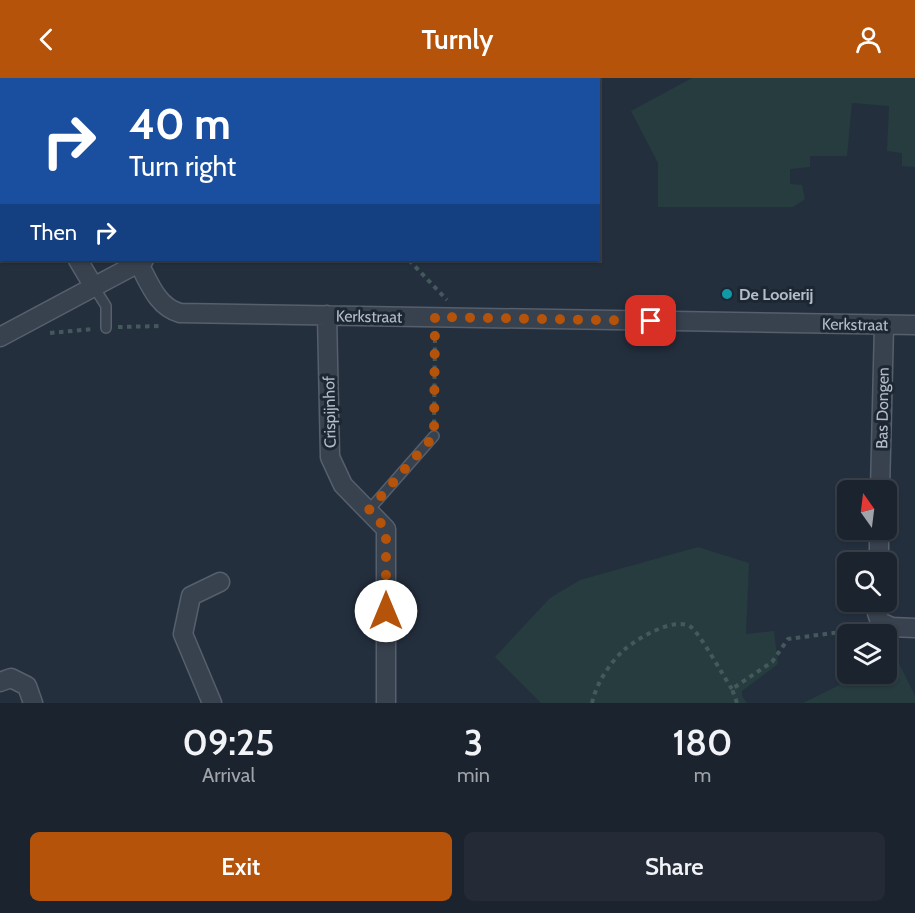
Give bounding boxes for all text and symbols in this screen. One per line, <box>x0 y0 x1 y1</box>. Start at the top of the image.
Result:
icon: back <box>30 23 63 56</box>
text: Turnly <box>422 23 493 56</box>
icon: person <box>852 23 885 56</box>
text: 40 m <box>129 98 231 150</box>
icon: right <box>30 102 108 180</box>
text: Turn right <box>129 150 236 183</box>
icon: right <box>89 216 122 249</box>
text: Then <box>30 219 77 246</box>
place label: De Looierij <box>739 285 813 304</box>
marker: De Looierij <box>720 287 734 301</box>
pin <box>625 295 676 346</box>
icon: arrive <box>634 304 667 337</box>
street label: Kerkstraat <box>336 306 403 327</box>
street label: Kerkstraat <box>822 314 889 335</box>
street label: Bas Dongen <box>872 367 893 449</box>
street label: Crispijnhof <box>319 375 340 448</box>
north arrow <box>837 480 897 540</box>
map controls <box>837 480 897 684</box>
button: search <box>837 552 897 612</box>
position arrow <box>354 579 418 643</box>
button: layers <box>837 624 897 684</box>
text: 09:25 <box>183 720 274 764</box>
text: 3 <box>464 720 483 764</box>
text: 180 <box>673 720 732 764</box>
text: Arrival <box>202 763 255 787</box>
text: min <box>457 763 490 787</box>
text: m <box>694 763 711 787</box>
button: Exit <box>30 832 452 901</box>
button: Share <box>464 832 885 901</box>

